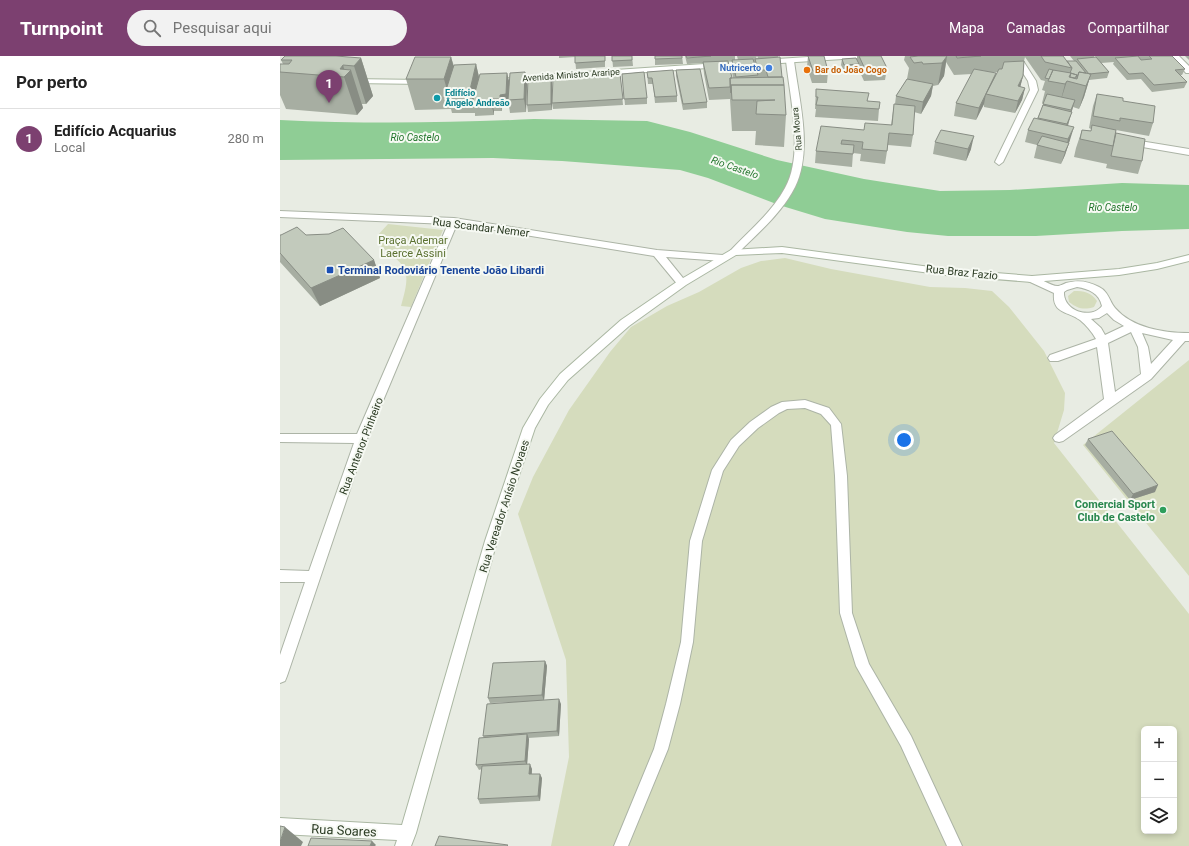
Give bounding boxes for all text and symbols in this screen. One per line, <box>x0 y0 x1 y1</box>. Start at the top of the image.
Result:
search box <box>127 10 407 46</box>
text: Turnpoint <box>20 17 103 40</box>
icon: search <box>141 17 163 39</box>
text: Pesquisar aqui <box>173 19 272 37</box>
text: Mapa <box>949 20 984 36</box>
text: Camadas <box>1006 20 1066 36</box>
text: Compartilhar <box>1088 20 1169 36</box>
place label: Nutricerto <box>720 63 761 73</box>
marker: Nutricerto <box>764 63 774 73</box>
marker: Bar do João Cogo <box>802 65 812 75</box>
place label: Bar do João Cogo <box>815 65 887 75</box>
street label: Avenida Ministro Araripe <box>522 67 620 83</box>
pin: 1 <box>316 70 342 103</box>
text: Por perto <box>16 72 87 92</box>
place label: Edifício Ângelo Andreão <box>445 88 510 108</box>
marker: Edifício Ângelo Andreão <box>432 93 442 103</box>
street label: Rua Moura <box>790 107 804 151</box>
text: Edifício Acquarius <box>54 122 177 140</box>
text: 1 <box>25 131 33 146</box>
text: 280 m <box>227 131 264 146</box>
water label: Rio Castelo <box>390 132 440 143</box>
text: Local <box>54 140 85 155</box>
water label: Rio Castelo <box>710 154 760 181</box>
water label: Rio Castelo <box>1088 202 1138 213</box>
street label: Rua Scandar Nemer <box>432 215 530 240</box>
park label: Praça Ademar Laerce Assini <box>378 234 448 260</box>
street label: Rua Braz Fazio <box>925 262 999 283</box>
place label: Terminal Rodoviário Tenente João Libardi <box>338 264 544 277</box>
marker: Terminal Rodoviário Tenente João Libardi <box>325 265 335 275</box>
street label: Rua Antenor Pinheiro <box>337 396 386 497</box>
your location <box>894 430 914 450</box>
street label: Rua Vereador Anísio Novaes <box>477 438 532 574</box>
place label: Comercial Sport Club de Castelo <box>1075 498 1155 524</box>
marker: Comercial Sport Club de Castelo <box>1158 505 1168 515</box>
map controls <box>1141 726 1177 834</box>
button: + <box>1141 726 1177 762</box>
button: − <box>1141 762 1177 798</box>
button: layers <box>1141 798 1177 834</box>
street label: Rua Soares <box>311 821 377 840</box>

